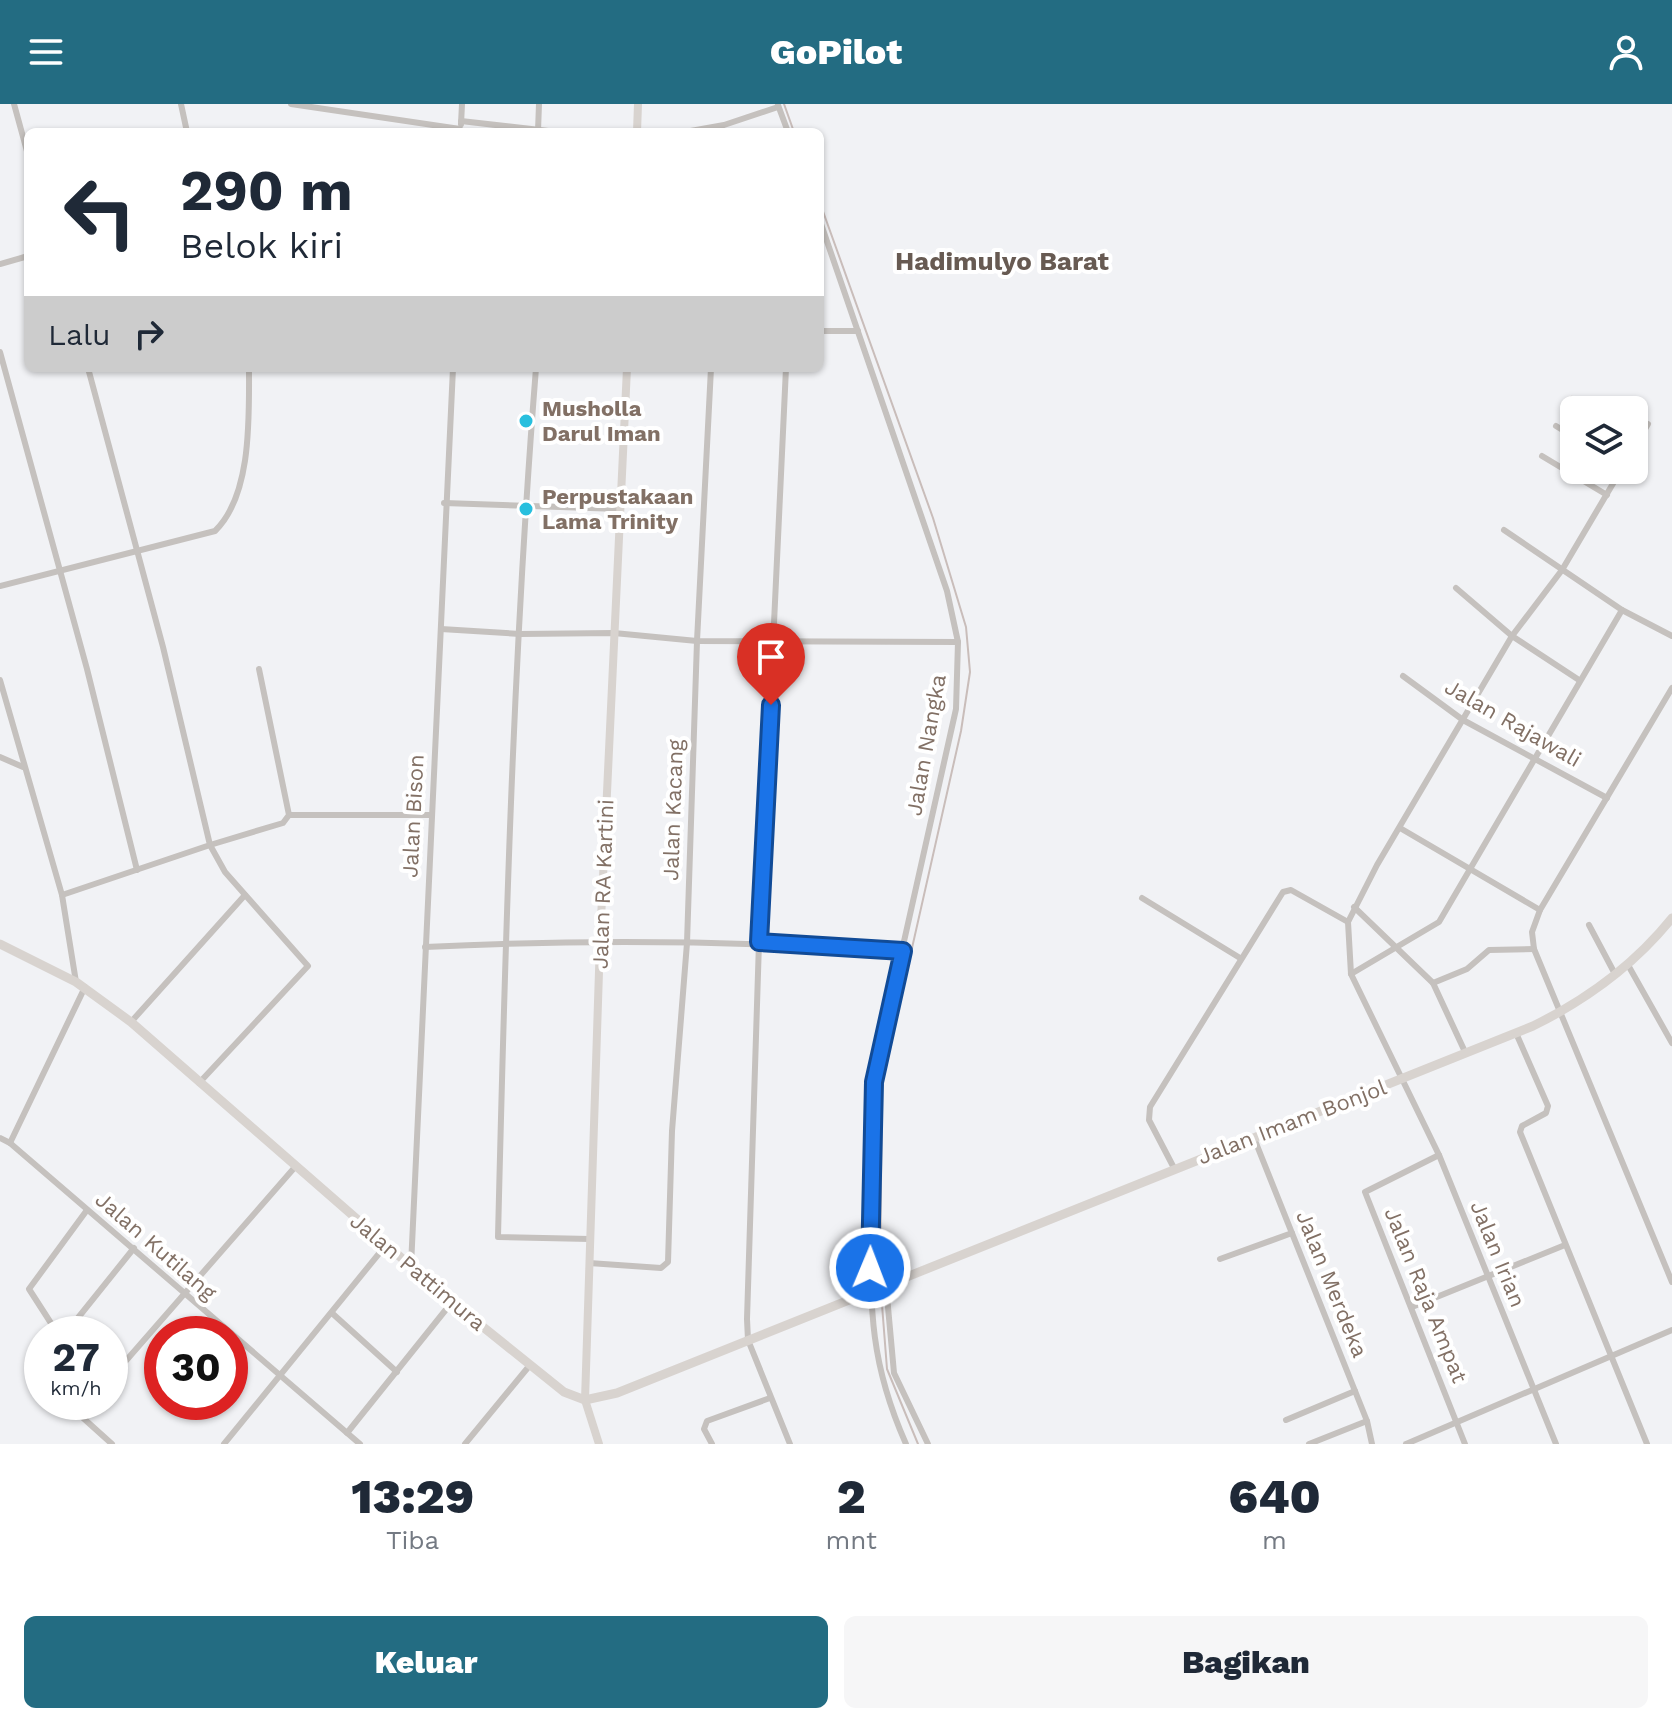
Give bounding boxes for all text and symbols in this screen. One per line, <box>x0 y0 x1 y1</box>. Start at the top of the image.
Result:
icon: menu <box>24 30 68 74</box>
icon: person <box>1604 30 1648 74</box>
text: GoPilot <box>770 31 902 73</box>
text: 290 m <box>180 158 353 224</box>
icon: left <box>48 160 152 264</box>
text: Belok kiri <box>180 225 343 267</box>
district label: Hadimulyo Barat <box>895 246 1110 276</box>
icon: right <box>127 312 171 356</box>
text: Lalu <box>48 317 111 352</box>
place label: Musholla Darul Iman <box>542 396 661 446</box>
map controls <box>1560 396 1648 484</box>
button: layers <box>1560 396 1648 484</box>
marker: Musholla Darul Iman <box>517 412 535 430</box>
place label: Perpustakaan Lama Trinity <box>542 484 693 534</box>
marker: Perpustakaan Lama Trinity <box>517 500 535 518</box>
pin <box>737 623 805 705</box>
icon: arrive <box>749 635 793 679</box>
street label: Jalan Nangka <box>901 672 951 818</box>
street label: Jalan Rajawali <box>1440 674 1586 772</box>
street label: Jalan Kacang <box>658 739 688 881</box>
street label: Jalan Bison <box>397 754 429 878</box>
street label: Jalan RA Kartini <box>588 799 618 969</box>
street label: Jalan Imam Bonjol <box>1194 1074 1390 1170</box>
street label: Jalan Kutilang <box>90 1187 222 1305</box>
street label: Jalan Irian <box>1465 1197 1531 1311</box>
street label: Jalan Raja Ampat <box>1379 1204 1473 1386</box>
street label: Jalan Merdeka <box>1291 1207 1373 1361</box>
street label: Jalan Pattimura <box>345 1208 491 1336</box>
position arrow <box>828 1226 912 1310</box>
speed limit sign: 30 <box>144 1316 248 1420</box>
text: 27 <box>52 1334 100 1381</box>
text: km/h <box>50 1376 102 1400</box>
text: 13:29 <box>351 1468 474 1525</box>
text: 2 <box>837 1468 866 1525</box>
text: 640 <box>1228 1468 1321 1525</box>
text: Tiba <box>386 1525 439 1555</box>
text: mnt <box>825 1525 877 1555</box>
text: m <box>1262 1525 1287 1555</box>
button: Keluar <box>24 1616 828 1708</box>
button: Bagikan <box>844 1616 1648 1708</box>

